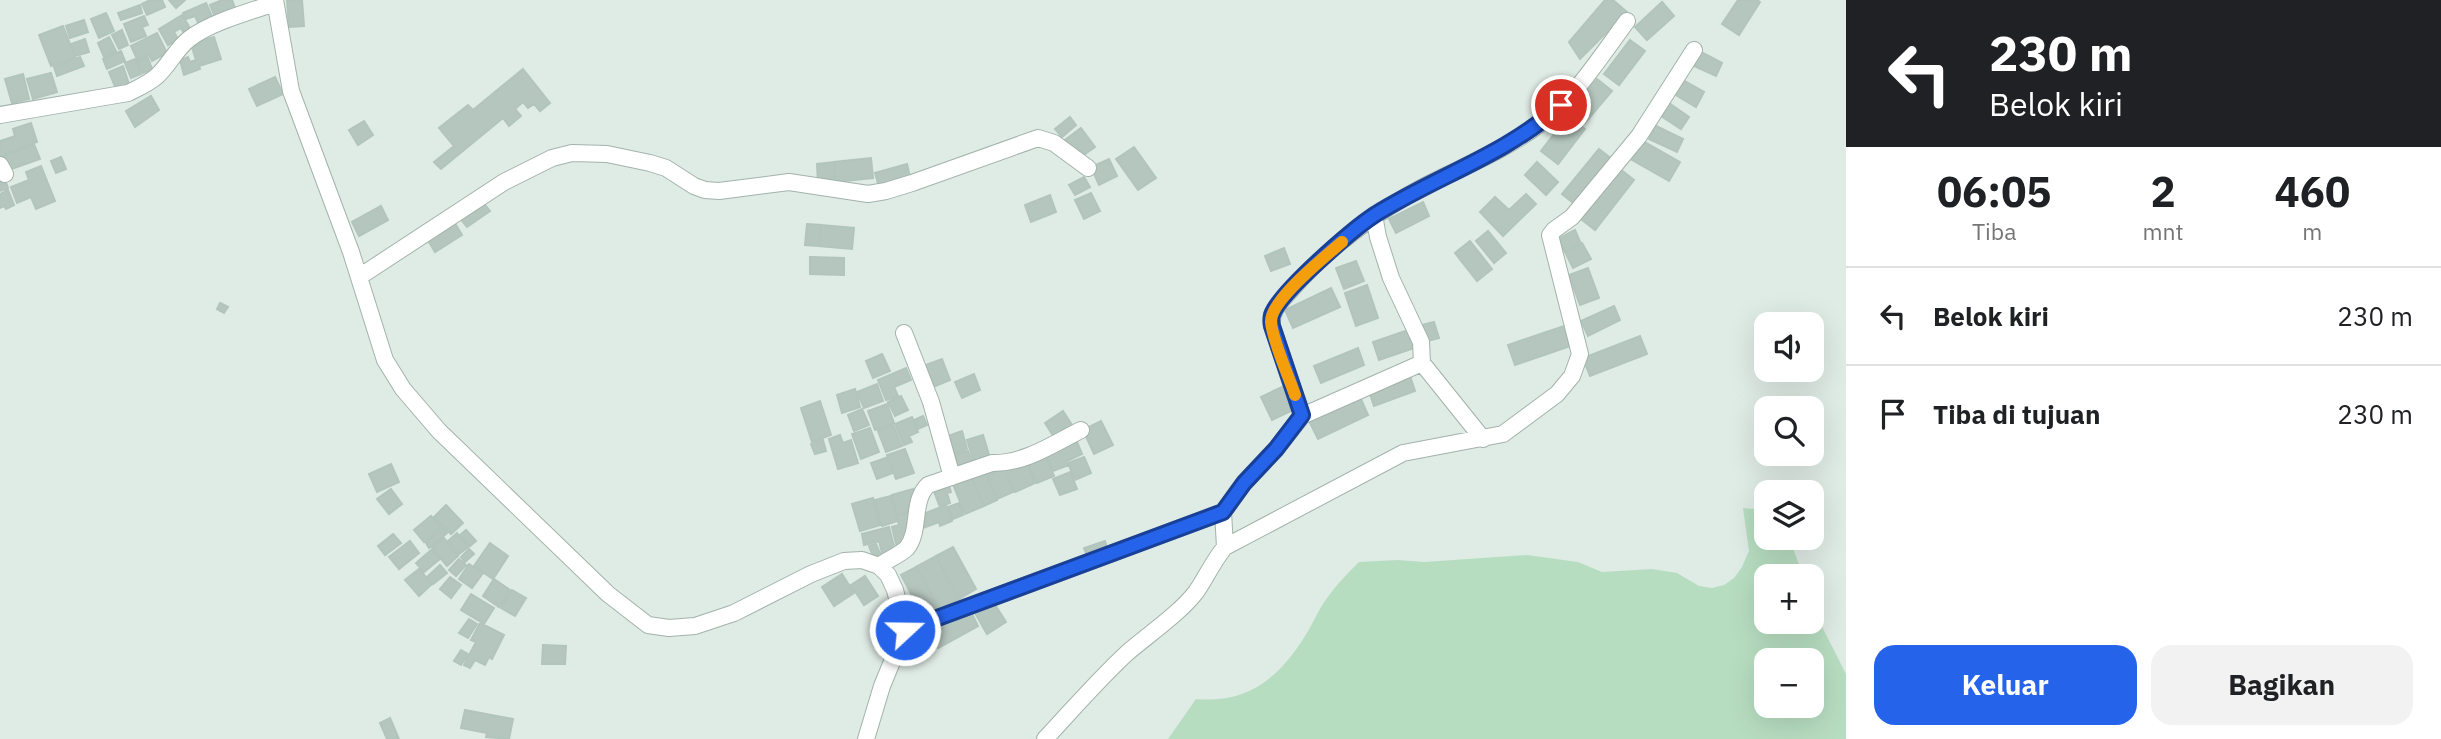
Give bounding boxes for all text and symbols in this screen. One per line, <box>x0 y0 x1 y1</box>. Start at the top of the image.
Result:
text: 230 m <box>1989 21 2133 84</box>
icon: left <box>1874 28 1965 119</box>
pin <box>1531 75 1591 135</box>
text: Belok kiri <box>1989 83 2123 125</box>
icon: arrive <box>1542 86 1580 124</box>
text: 06:05 <box>1937 164 2052 219</box>
text: 2 <box>2150 164 2176 219</box>
text: 460 <box>2275 164 2350 219</box>
text: Tiba <box>1972 216 2016 246</box>
text: mnt <box>2142 216 2184 246</box>
text: m <box>2302 216 2322 246</box>
icon: left <box>1874 297 1912 335</box>
text: Belok kiri <box>1933 299 2049 333</box>
text: 230 m <box>2337 299 2413 333</box>
map controls <box>1754 312 1824 718</box>
button: sound <box>1754 312 1824 382</box>
icon: arrive <box>1874 395 1912 433</box>
button: search <box>1754 396 1824 466</box>
text: Tiba di tujuan <box>1933 397 2100 431</box>
text: 230 m <box>2337 397 2413 431</box>
button: layers <box>1754 480 1824 550</box>
button: + <box>1754 564 1824 634</box>
position arrow <box>868 593 942 667</box>
button: Keluar <box>1874 645 2137 725</box>
button: Bagikan <box>2151 645 2413 725</box>
button: − <box>1754 648 1824 718</box>

